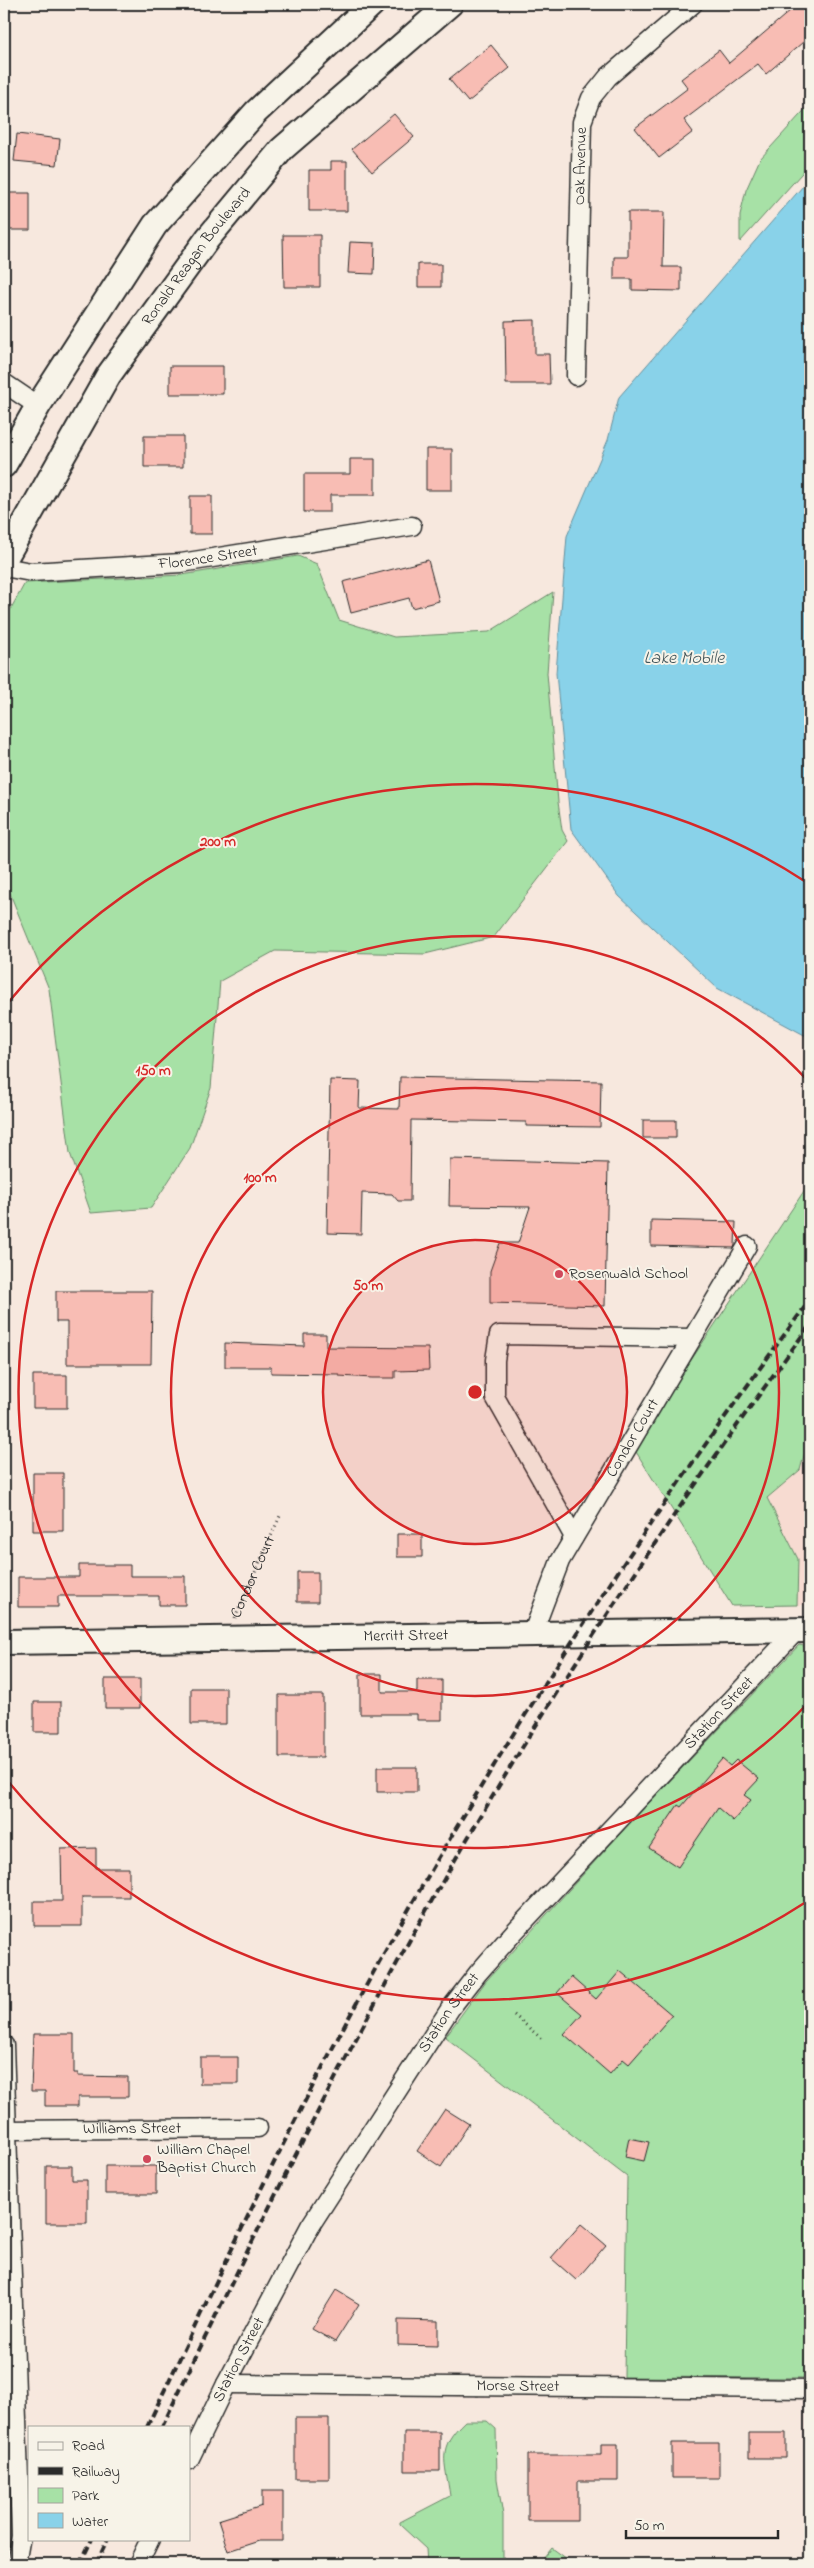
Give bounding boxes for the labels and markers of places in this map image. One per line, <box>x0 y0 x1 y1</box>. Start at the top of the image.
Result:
place label: Rosenwald School <box>569 1262 688 1286</box>
marker: Rosenwald School <box>553 1268 565 1280</box>
centre of rings <box>466 1383 484 1401</box>
place label: William Chapel Baptist Church <box>156 2138 256 2180</box>
marker: William Chapel Baptist Church <box>141 2153 153 2165</box>

